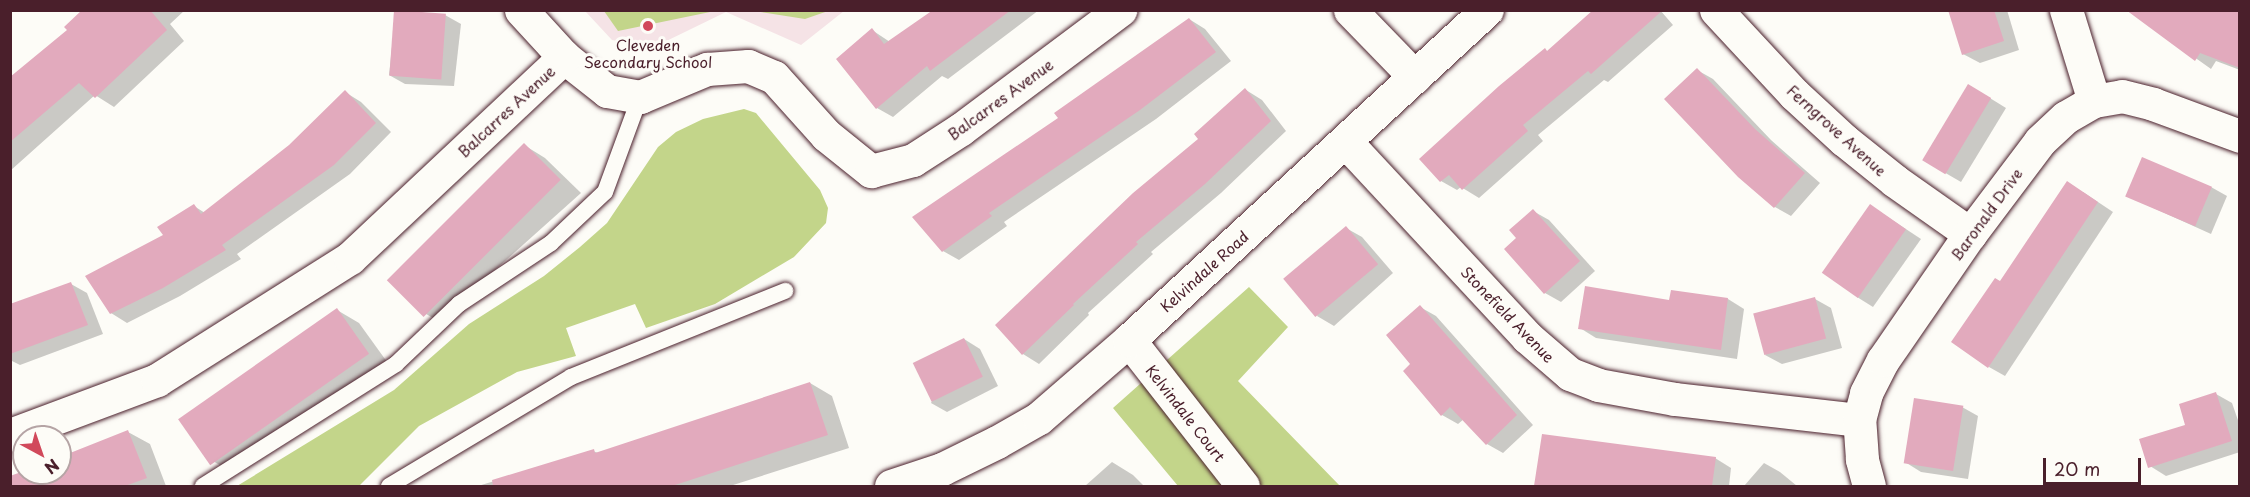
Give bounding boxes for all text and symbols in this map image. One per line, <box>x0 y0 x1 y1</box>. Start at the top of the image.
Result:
marker: Cleveden Secondary School <box>641 19 655 33</box>
place label: Cleveden Secondary School <box>584 35 712 70</box>
street label: Balcarres Avenue <box>944 55 1056 143</box>
street label: Balcarres Avenue <box>454 62 558 160</box>
street label: Ferngrove Avenue <box>1784 81 1890 179</box>
street label: Baronald Drive <box>1946 164 2026 264</box>
street label: Kelvindale Road <box>1156 226 1252 316</box>
street label: Stonefield Avenue <box>1457 262 1559 366</box>
street label: Kelvindale Court <box>1143 361 1229 465</box>
north arrow <box>12 425 72 485</box>
scale bar <box>2046 446 2144 484</box>
text: N <box>40 454 65 481</box>
text: 20 m <box>2054 455 2100 482</box>

